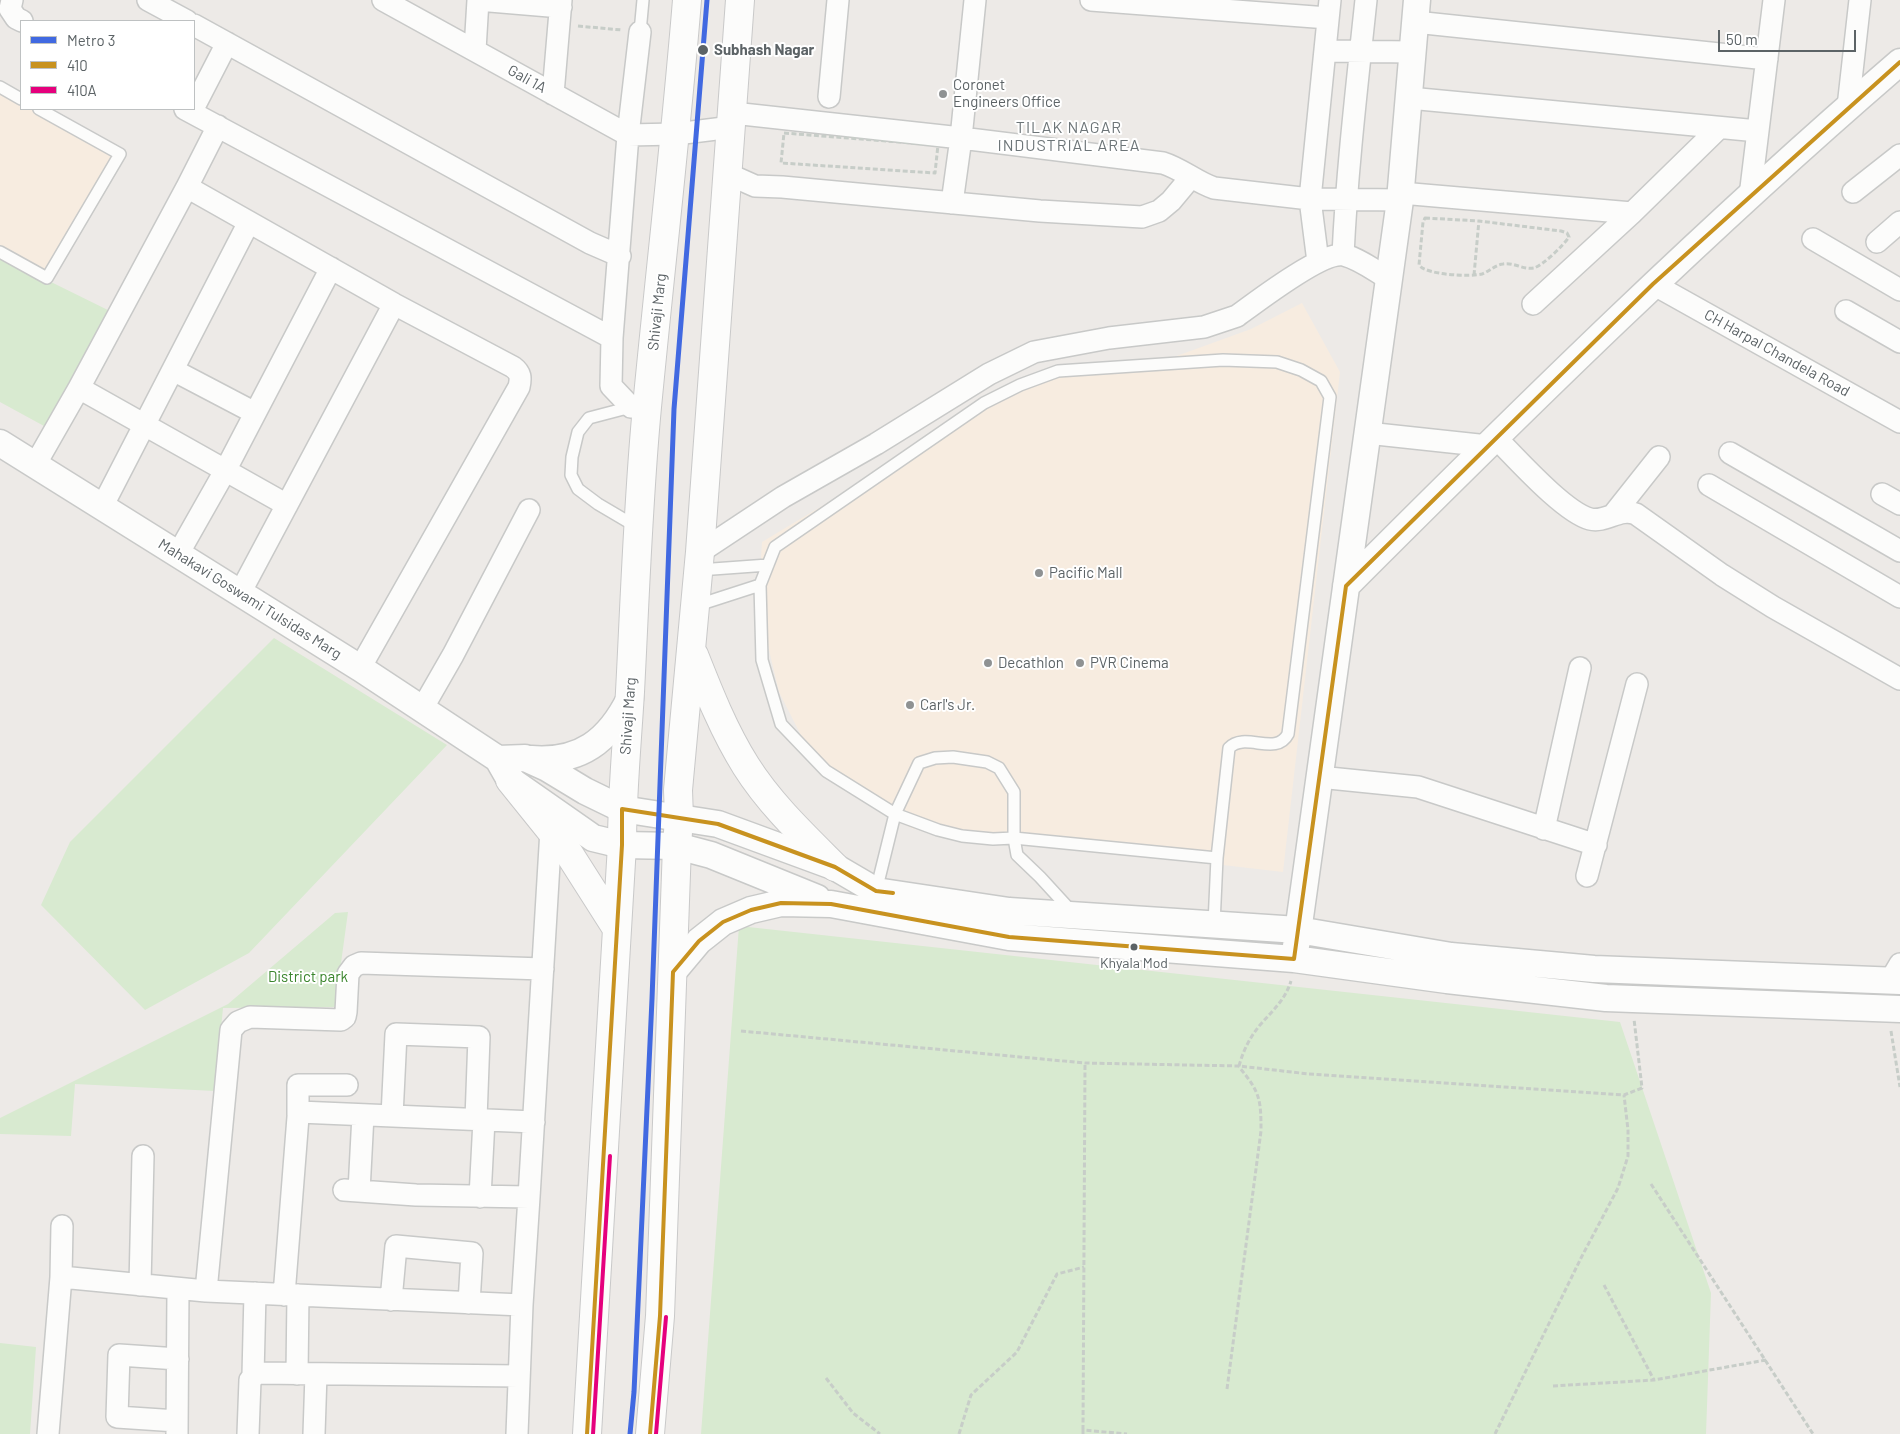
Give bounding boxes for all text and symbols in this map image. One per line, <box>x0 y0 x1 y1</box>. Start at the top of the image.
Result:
legend <box>20 20 195 110</box>
scale bar <box>1720 20 1858 52</box>
text: 50 m <box>1726 30 1758 48</box>
text: Metro 3 <box>67 31 115 49</box>
place label: Subhash Nagar <box>714 41 814 59</box>
marker: Subhash Nagar <box>696 43 710 57</box>
text: 410 <box>67 56 88 74</box>
street label: Gali 1A <box>505 61 549 97</box>
place label: Coronet Engineers Office <box>953 76 1061 111</box>
text: 410A <box>67 81 97 99</box>
marker: Coronet Engineers Office <box>937 88 949 100</box>
district label: TILAK NAGAR INDUSTRIAL AREA <box>996 118 1142 156</box>
street label: Shivaji Marg <box>644 273 670 351</box>
street label: CH Harpal Chandela Road <box>1701 305 1853 401</box>
street label: Mahakavi Goswami Tulsidas Marg <box>155 535 345 663</box>
place label: Pacific Mall <box>1049 564 1122 582</box>
marker: Pacific Mall <box>1033 567 1045 579</box>
place label: Decathlon <box>998 654 1064 672</box>
place label: PVR Cinema <box>1090 654 1169 672</box>
marker: Decathlon <box>982 657 994 669</box>
marker: PVR Cinema <box>1074 657 1086 669</box>
street label: Shivaji Marg <box>616 677 640 755</box>
place label: Carl's Jr. <box>920 696 975 714</box>
marker: Carl's Jr. <box>904 699 916 711</box>
marker: Khyala Mod <box>1129 942 1139 952</box>
place label: Khyala Mod <box>1100 955 1168 971</box>
park label: District park <box>268 968 348 986</box>

